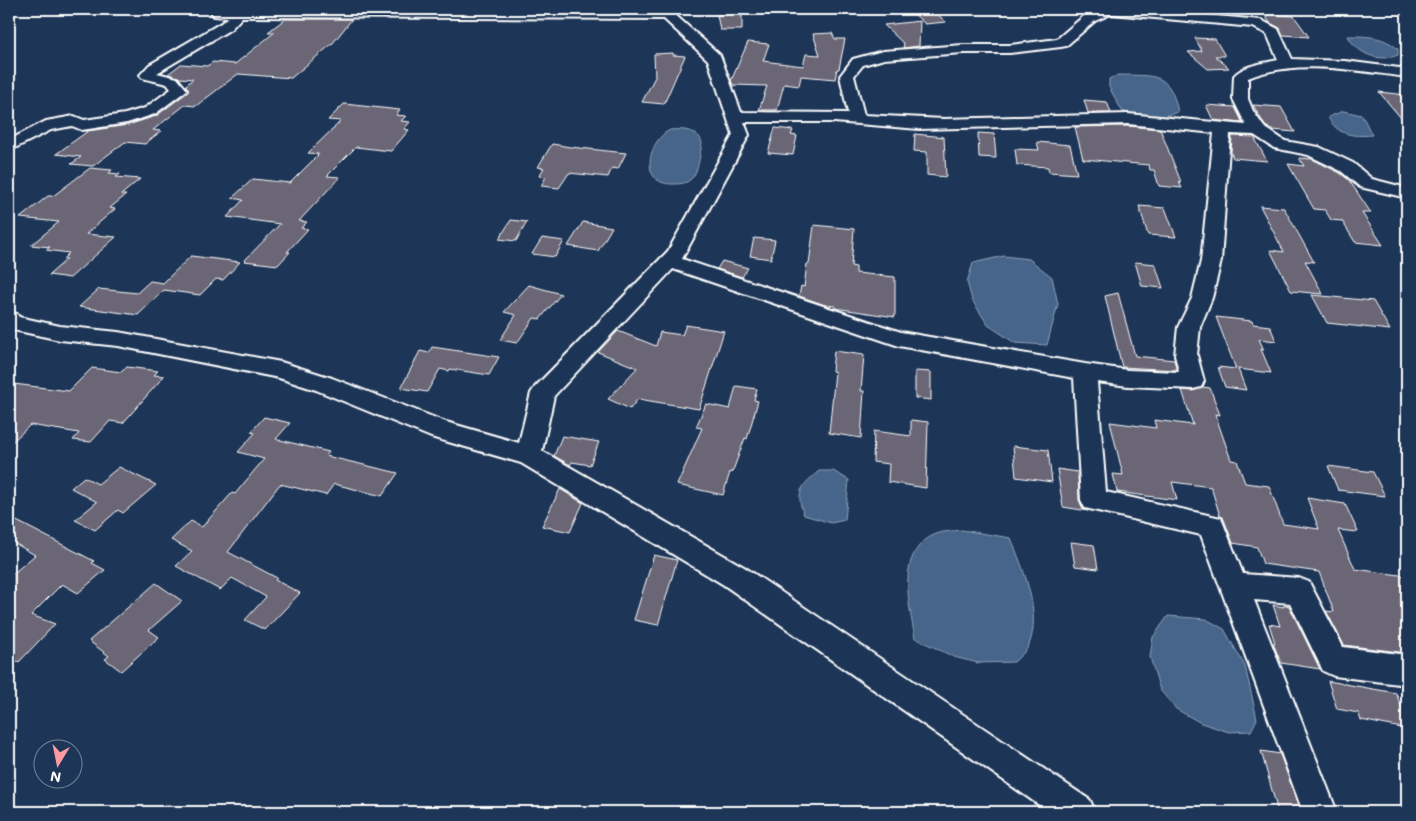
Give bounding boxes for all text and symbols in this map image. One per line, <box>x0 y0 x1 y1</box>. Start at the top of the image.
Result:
north arrow <box>32 738 82 788</box>
text: N <box>49 767 63 788</box>

